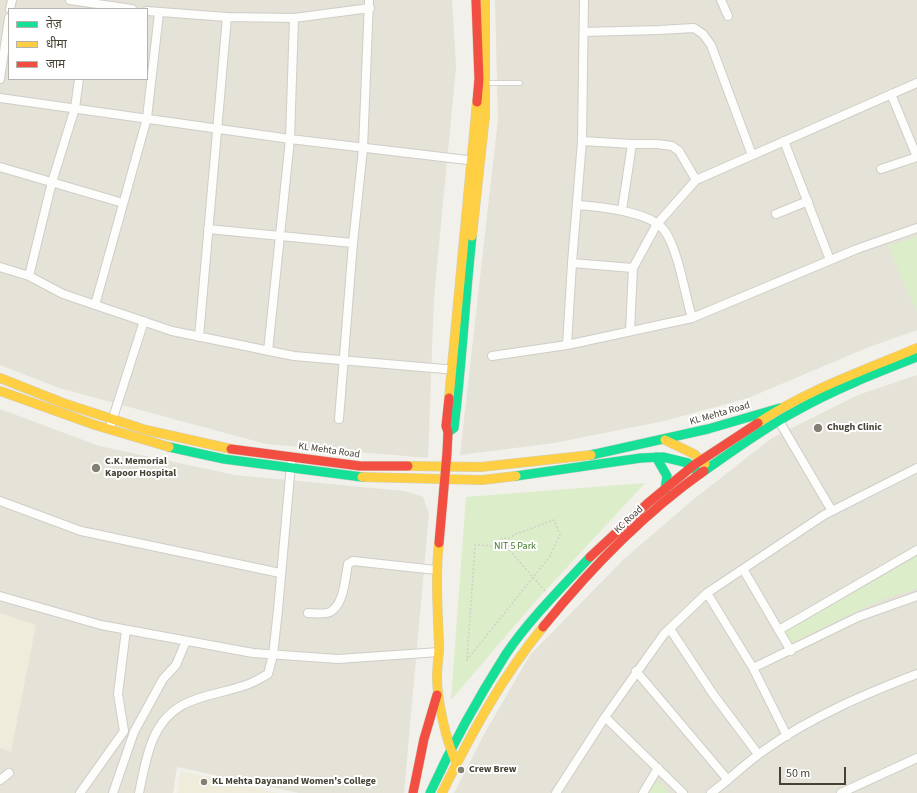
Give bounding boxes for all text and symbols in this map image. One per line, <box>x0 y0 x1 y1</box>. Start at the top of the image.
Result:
legend <box>8 8 148 80</box>
text: तेज़ <box>46 16 62 33</box>
text: धीमा <box>46 36 67 53</box>
text: जाम <box>46 56 65 73</box>
street label: KL Mehta Road <box>689 400 751 428</box>
marker: Chugh Clinic <box>812 422 824 434</box>
place label: Chugh Clinic <box>827 422 882 434</box>
street label: KL Mehta Road <box>297 441 361 461</box>
place label: C.K. Memorial Kapoor Hospital <box>105 456 176 480</box>
marker: C.K. Memorial Kapoor Hospital <box>90 462 102 474</box>
street label: KC Road <box>612 504 646 536</box>
park label: NIT 5 Park <box>494 541 536 553</box>
scale bar <box>781 759 848 785</box>
place label: Crew Brew <box>469 764 516 776</box>
marker: Crew Brew <box>456 765 466 775</box>
text: 50 m <box>786 765 810 782</box>
place label: KL Mehta Dayanand Women's College <box>212 776 376 788</box>
marker: KL Mehta Dayanand Women's College <box>199 777 209 787</box>

